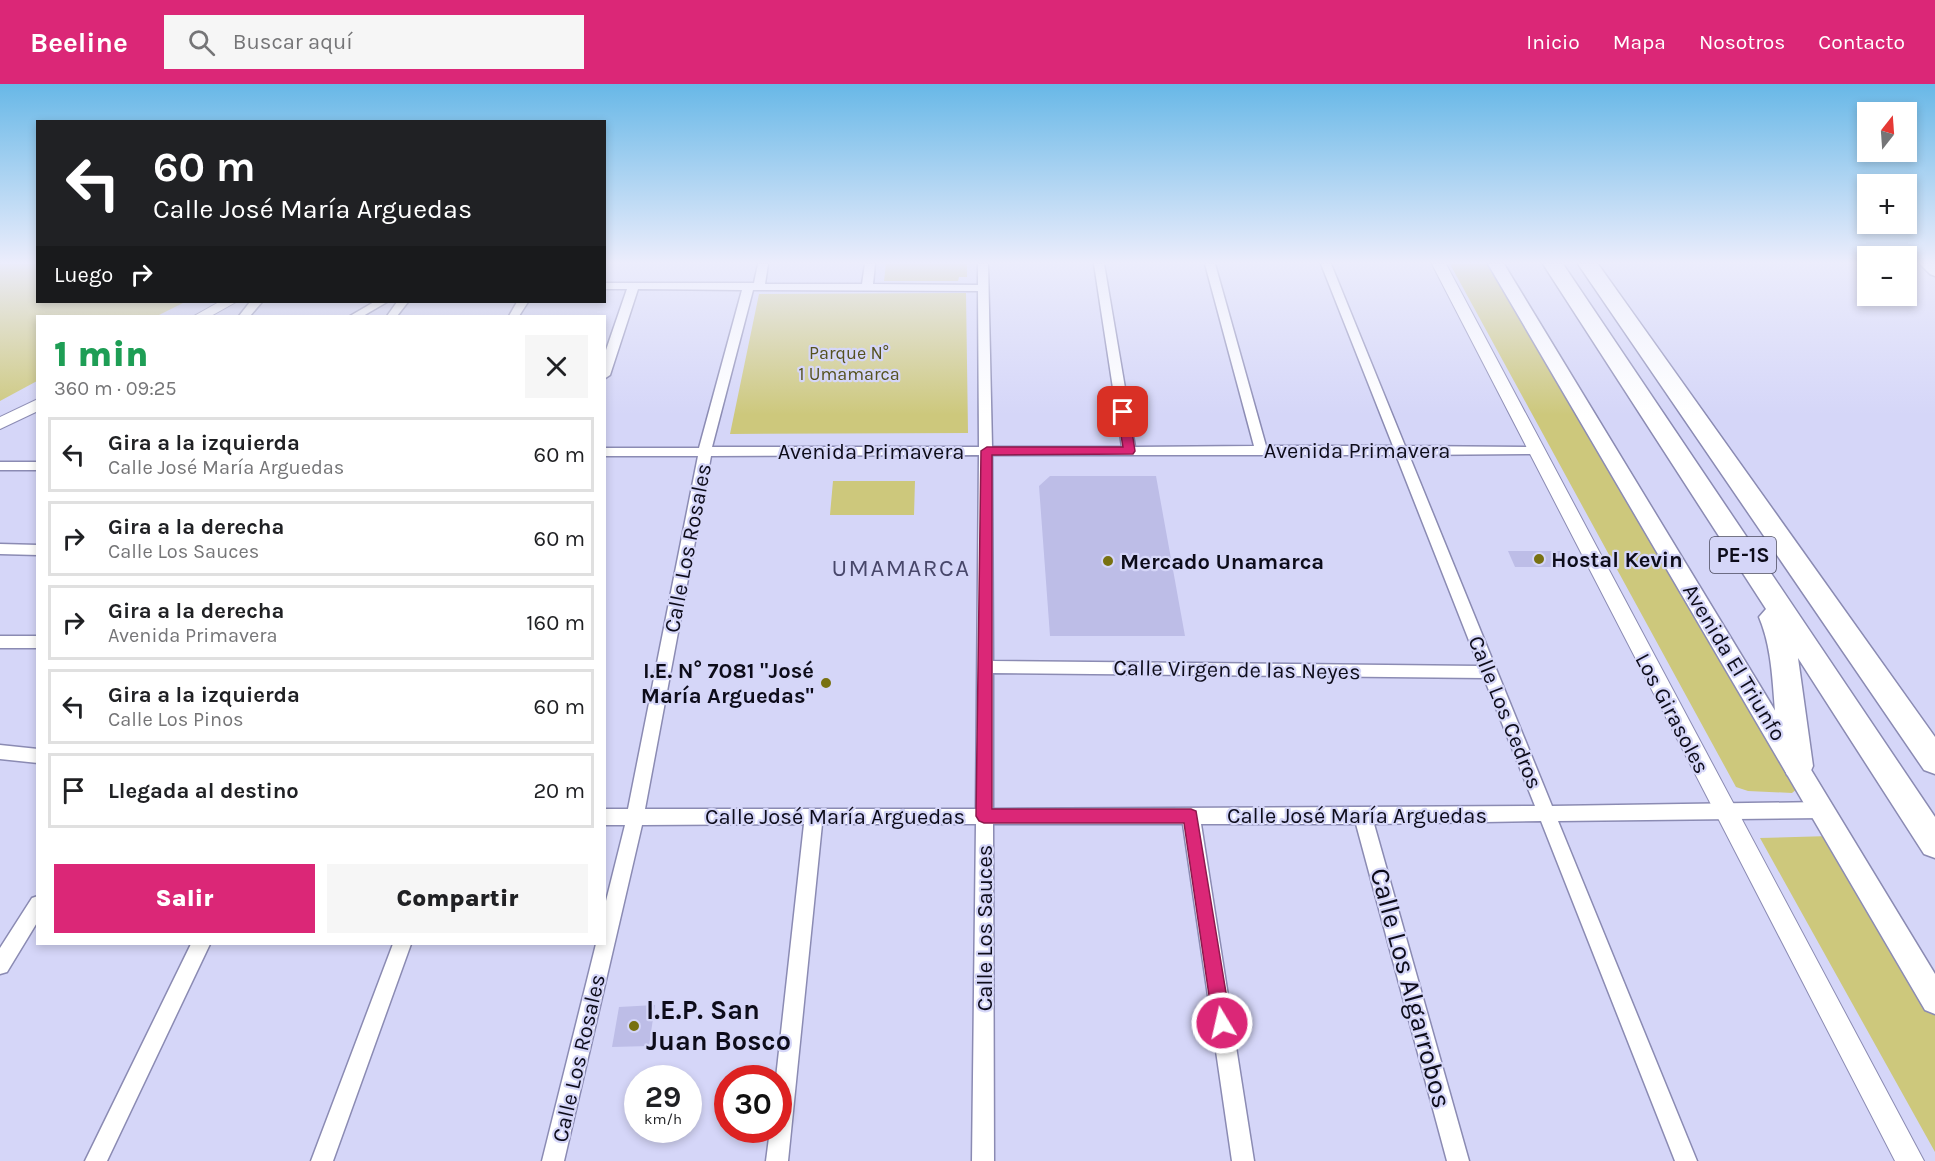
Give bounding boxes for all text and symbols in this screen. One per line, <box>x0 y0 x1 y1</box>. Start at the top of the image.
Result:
search box <box>164 15 584 69</box>
text: Beeline <box>30 26 128 59</box>
icon: search <box>185 26 218 59</box>
text: Buscar aquí <box>233 29 353 55</box>
text: Inicio <box>1526 30 1580 54</box>
text: Mapa <box>1613 30 1666 54</box>
text: Nosotros <box>1699 30 1785 54</box>
text: Contacto <box>1818 30 1905 54</box>
north arrow <box>1857 102 1917 162</box>
map controls <box>1857 102 1917 306</box>
text: 60 m <box>153 142 256 192</box>
icon: left <box>54 144 132 222</box>
button: + <box>1857 174 1917 234</box>
text: Calle José María Arguedas <box>153 193 472 225</box>
button: − <box>1857 246 1917 306</box>
icon: right <box>125 258 158 291</box>
text: Luego <box>54 262 113 288</box>
text: 1 min <box>54 333 148 375</box>
button: close <box>525 335 588 398</box>
park label: Parque N° 1 Umamarca <box>798 342 900 385</box>
text: 360 m · 09:25 <box>54 377 177 400</box>
pin <box>1097 386 1148 437</box>
icon: arrive <box>1106 395 1139 428</box>
text: Gira a la izquierda <box>108 430 300 456</box>
icon: left <box>57 438 90 471</box>
street label: Avenida Primavera <box>1264 438 1450 464</box>
street label: Avenida Primavera <box>778 439 964 465</box>
text: 60 m <box>534 442 585 468</box>
text: Calle José María Arguedas <box>108 456 344 479</box>
street label: Calle Los Rosales <box>659 461 717 635</box>
text: Gira a la derecha <box>108 514 284 540</box>
icon: right <box>57 522 90 555</box>
text: 60 m <box>534 526 585 552</box>
road number: PE-1S <box>1710 537 1776 573</box>
text: Calle Los Sauces <box>108 540 259 563</box>
place label: Hostal Kevin <box>1551 547 1683 573</box>
place label: Mercado Unamarca <box>1120 549 1324 575</box>
marker: Hostal Kevin <box>1532 552 1546 566</box>
district label: UMAMARCA <box>831 554 971 582</box>
marker: Mercado Unamarca <box>1101 554 1115 568</box>
street label: Avenida El Triunfo <box>1677 579 1791 746</box>
text: Gira a la derecha <box>108 598 284 624</box>
icon: right <box>57 606 90 639</box>
text: 160 m <box>526 610 585 636</box>
text: Avenida Primavera <box>108 624 278 647</box>
street label: Calle Los Cedros <box>1463 632 1548 793</box>
street label: Los Girasoles <box>1630 649 1715 778</box>
street label: Calle Virgen de las Neyes <box>1113 655 1361 685</box>
place label: I.E. N° 7081 "José María Arguedas" <box>641 658 814 709</box>
marker: I.E. N° 7081 "José María Arguedas" <box>819 676 833 690</box>
text: Gira a la izquierda <box>108 682 300 708</box>
icon: left <box>57 690 90 723</box>
text: 60 m <box>534 694 585 720</box>
text: Calle Los Pinos <box>108 708 244 731</box>
icon: arrive <box>57 774 90 807</box>
text: Llegada al destino <box>108 778 299 804</box>
text: 20 m <box>533 778 585 804</box>
street label: Calle José María Arguedas <box>1227 803 1487 829</box>
street label: Calle José María Arguedas <box>705 804 965 830</box>
street label: Calle Los Sauces <box>972 845 998 1011</box>
button: Salir <box>54 864 315 933</box>
button: Compartir <box>327 864 588 933</box>
street label: Calle Los Algarrobos <box>1364 864 1458 1112</box>
street label: Calle Los Rosales <box>547 972 611 1145</box>
position arrow <box>1190 991 1254 1055</box>
place label: I.E.P. San Juan Bosco <box>646 994 791 1057</box>
marker: I.E.P. San Juan Bosco <box>627 1019 641 1033</box>
speed limit sign: 30 <box>714 1065 792 1143</box>
text: 29 <box>645 1079 681 1115</box>
text: km/h <box>644 1110 682 1128</box>

